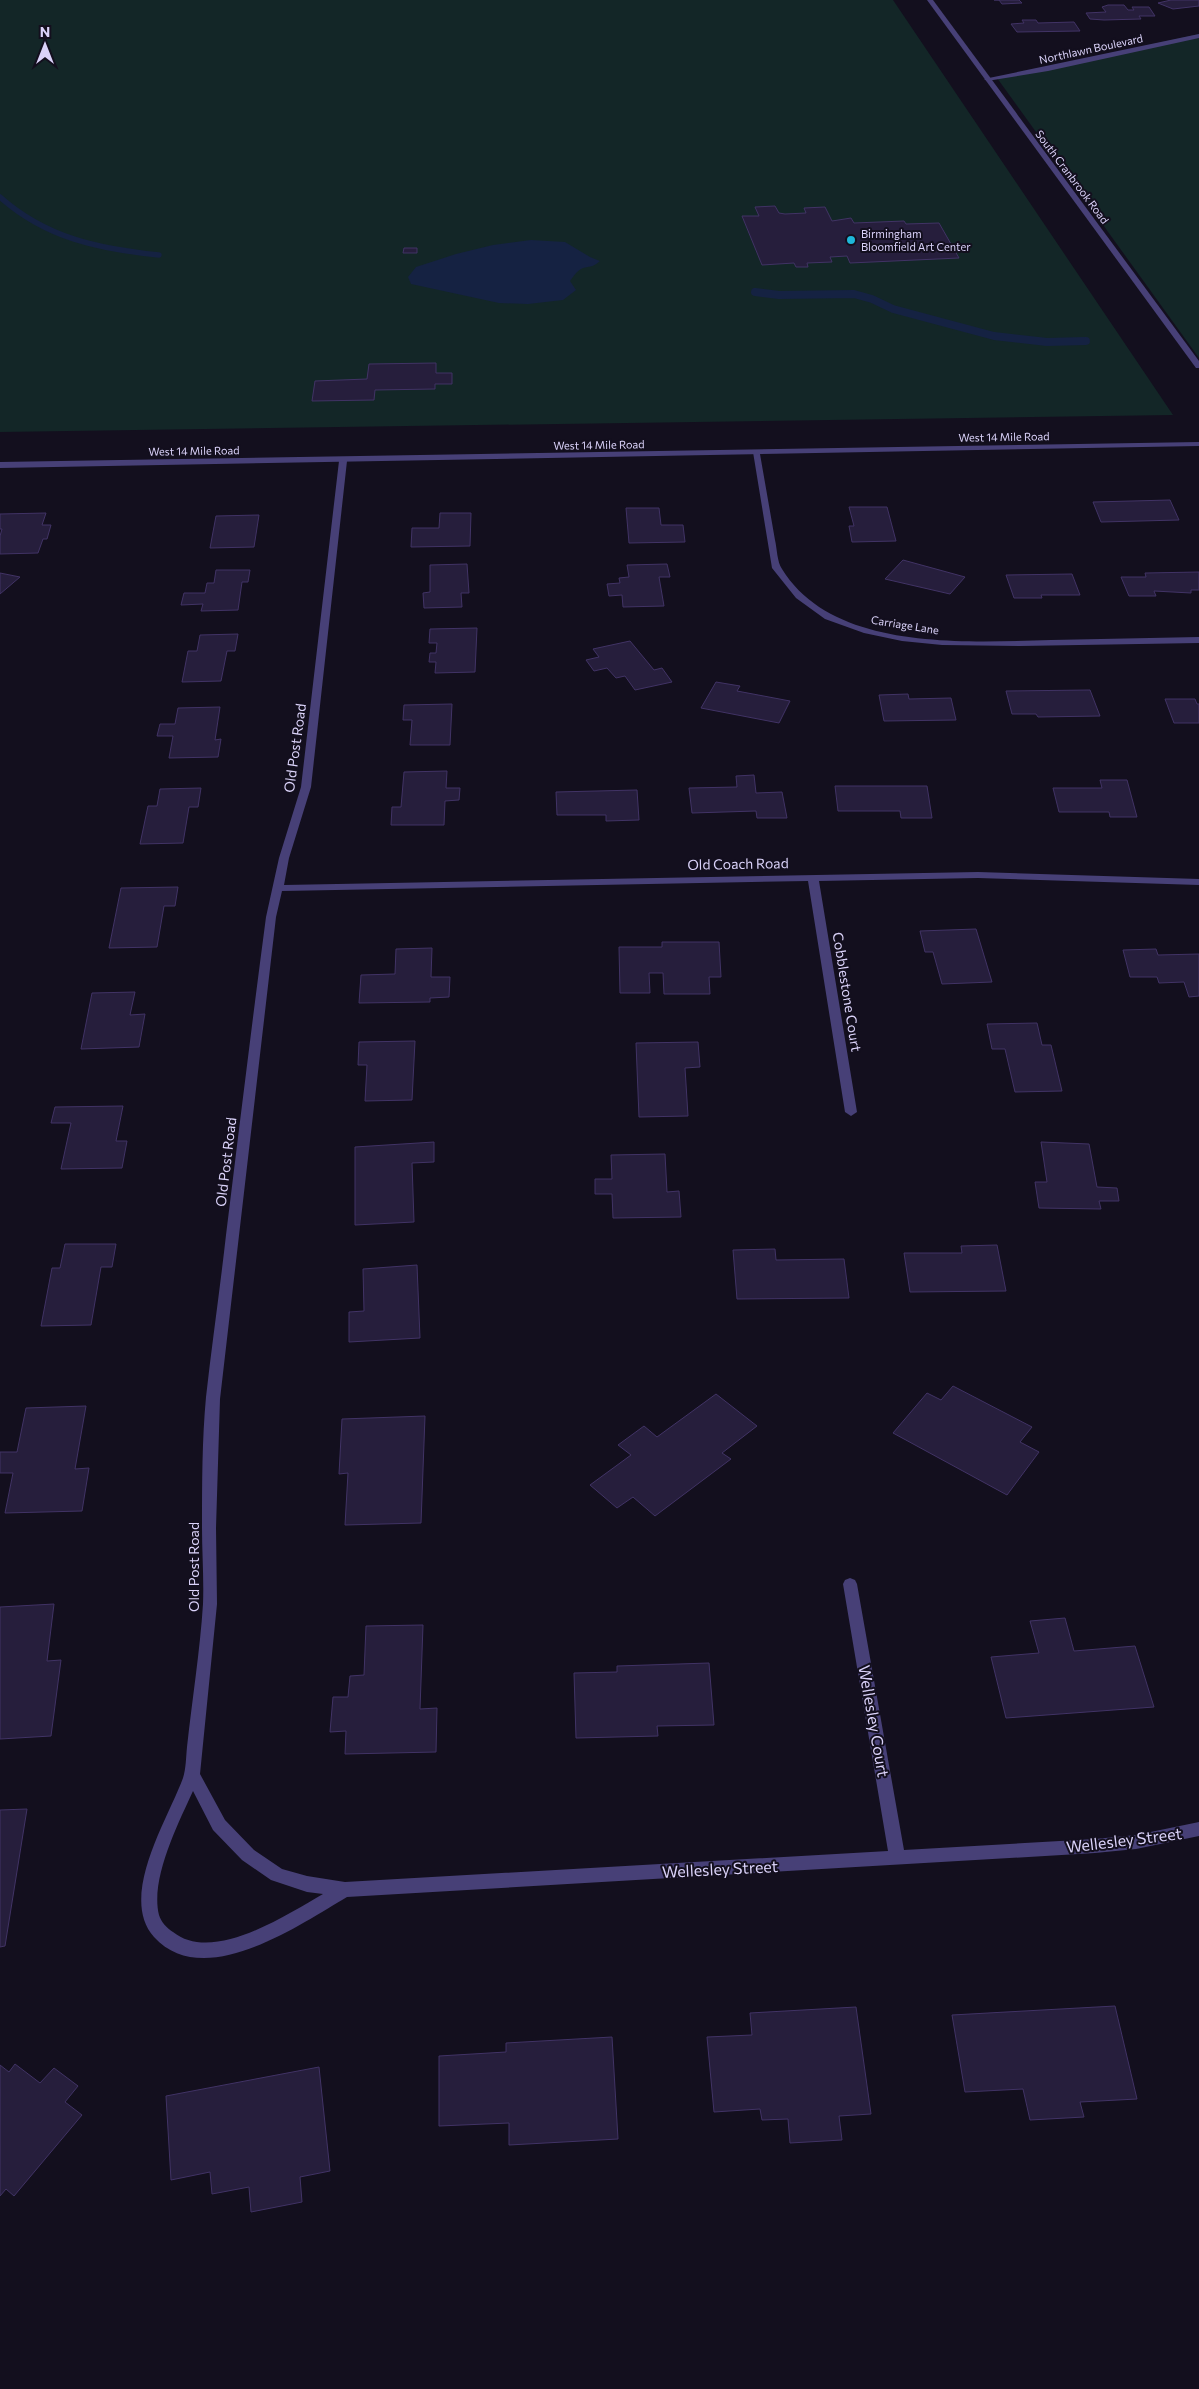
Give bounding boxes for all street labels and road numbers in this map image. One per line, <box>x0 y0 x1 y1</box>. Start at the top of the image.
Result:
street label: Northlawn Boulevard <box>1038 31 1144 66</box>
street label: South Cranbrook Road <box>1033 127 1112 226</box>
street label: West 14 Mile Road <box>958 429 1050 444</box>
street label: West 14 Mile Road <box>553 437 645 452</box>
street label: West 14 Mile Road <box>148 443 240 458</box>
street label: Carriage Lane <box>870 613 940 636</box>
street label: Old Post Road <box>280 702 309 794</box>
street label: Old Coach Road <box>687 854 789 873</box>
street label: Cobblestone Court <box>830 931 865 1053</box>
street label: Old Post Road <box>212 1116 239 1208</box>
street label: Old Post Road <box>185 1522 202 1612</box>
street label: Wellesley Court <box>855 1663 894 1779</box>
street label: Wellesley Street <box>1065 1823 1183 1856</box>
street label: Wellesley Street <box>661 1856 779 1881</box>

